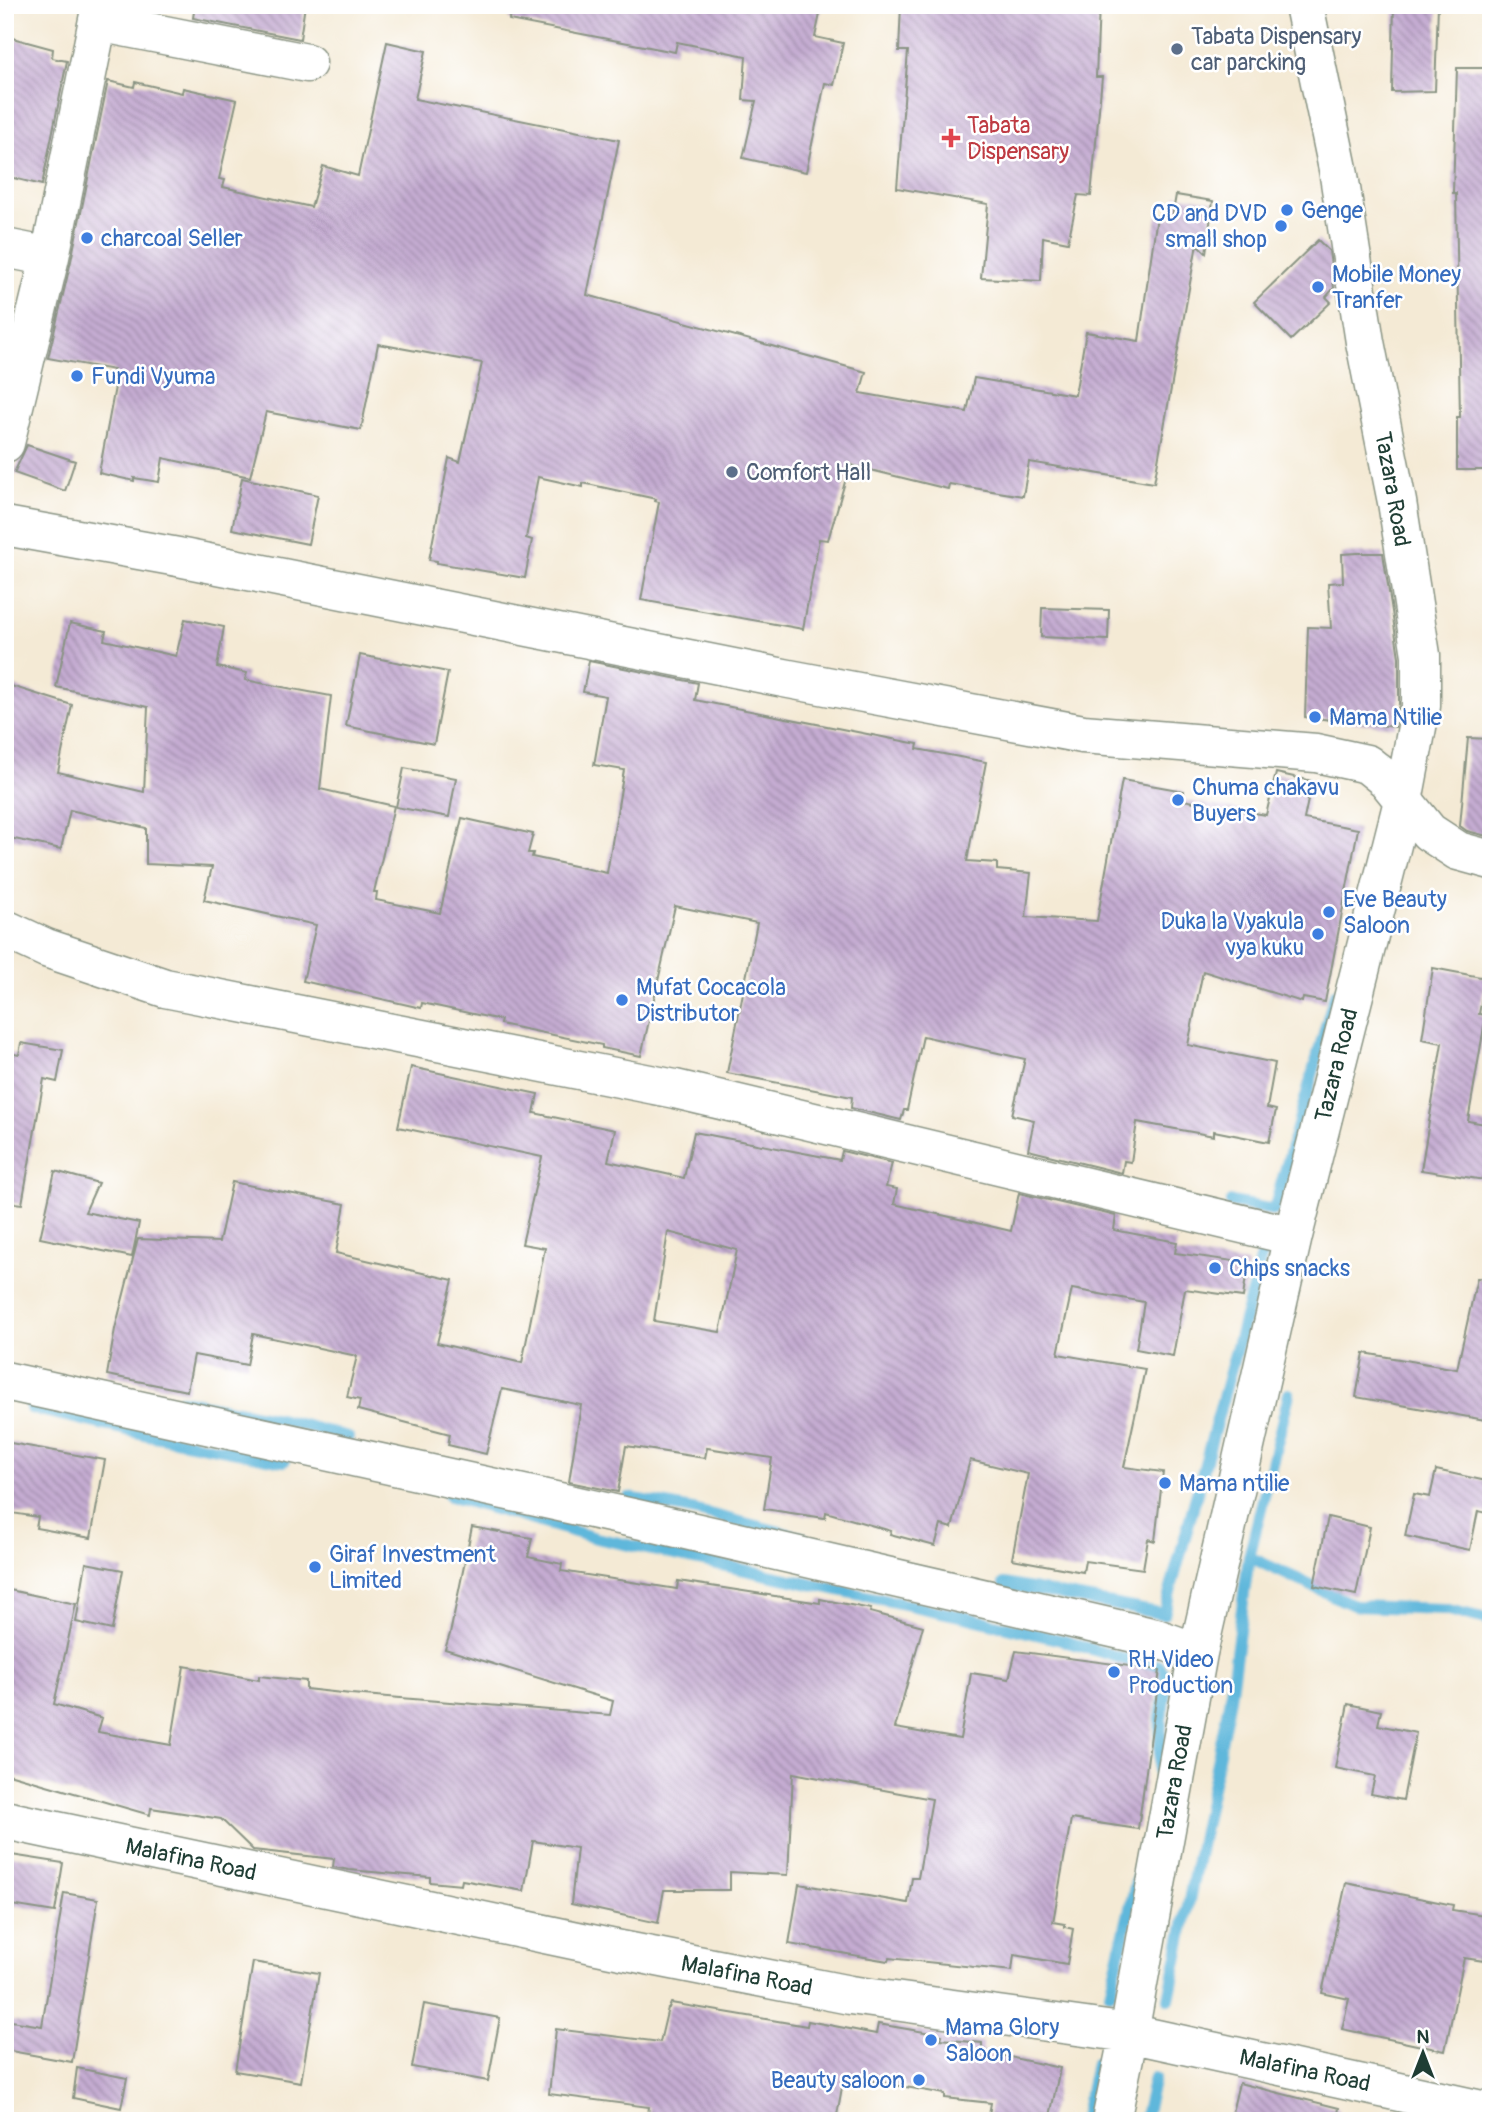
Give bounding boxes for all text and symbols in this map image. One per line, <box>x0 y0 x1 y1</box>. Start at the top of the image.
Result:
place label: Tabata Dispensary car parcking <box>1191 22 1362 77</box>
marker: Tabata Dispensary car parcking <box>1169 41 1185 57</box>
place label: Tabata Dispensary <box>967 111 1069 166</box>
marker: Tabata Dispensary <box>941 128 961 148</box>
place label: Genge <box>1301 196 1364 225</box>
place label: CD and DVD small shop <box>1152 199 1267 254</box>
marker: Genge <box>1279 202 1295 218</box>
marker: CD and DVD small shop <box>1273 218 1289 234</box>
place label: charcoal Seller <box>101 224 243 253</box>
marker: charcoal Seller <box>79 230 95 246</box>
place label: Mobile Money Tranfer <box>1332 260 1461 315</box>
marker: Mobile Money Tranfer <box>1310 279 1326 295</box>
place label: Fundi Vyuma <box>91 362 215 391</box>
marker: Fundi Vyuma <box>69 368 85 384</box>
street label: Tazara Road <box>1368 429 1417 549</box>
place label: Comfort Hall <box>746 458 871 487</box>
marker: Comfort Hall <box>724 464 740 480</box>
place label: Mama Ntilie <box>1329 703 1443 732</box>
marker: Mama Ntilie <box>1307 709 1323 725</box>
place label: Chuma chakavu Buyers <box>1192 773 1339 828</box>
marker: Chuma chakavu Buyers <box>1170 792 1186 808</box>
place label: Eve Beauty Saloon <box>1343 885 1447 940</box>
marker: Eve Beauty Saloon <box>1321 904 1337 920</box>
place label: Duka la Vyakula vya kuku <box>1160 907 1304 962</box>
marker: Duka la Vyakula vya kuku <box>1310 926 1326 942</box>
place label: Mufat Cocacola Distributor <box>636 973 786 1028</box>
marker: Mufat Cocacola Distributor <box>614 992 630 1008</box>
street label: Tazara Road <box>1308 1005 1365 1125</box>
place label: Chips snacks <box>1229 1254 1350 1283</box>
marker: Chips snacks <box>1207 1260 1223 1276</box>
place label: Mama ntilie <box>1179 1469 1290 1498</box>
marker: Mama ntilie <box>1157 1475 1173 1491</box>
place label: Giraf Investment Limited <box>329 1540 496 1595</box>
marker: Giraf Investment Limited <box>307 1559 323 1575</box>
place label: RH Video Production <box>1128 1645 1233 1700</box>
marker: RH Video Production <box>1106 1664 1122 1680</box>
street label: Tazara Road <box>1150 1722 1199 1842</box>
street label: Malafina Road <box>123 1831 259 1888</box>
street label: Malafina Road <box>679 1949 815 2002</box>
place label: Mama Glory Saloon <box>945 2013 1059 2068</box>
north arrow <box>1388 2018 1458 2088</box>
text: N <box>1417 2025 1430 2049</box>
marker: Mama Glory Saloon <box>923 2032 939 2048</box>
street label: Malafina Road <box>1237 2042 1373 2099</box>
place label: Beauty saloon <box>771 2066 905 2095</box>
marker: Beauty saloon <box>911 2072 927 2088</box>

